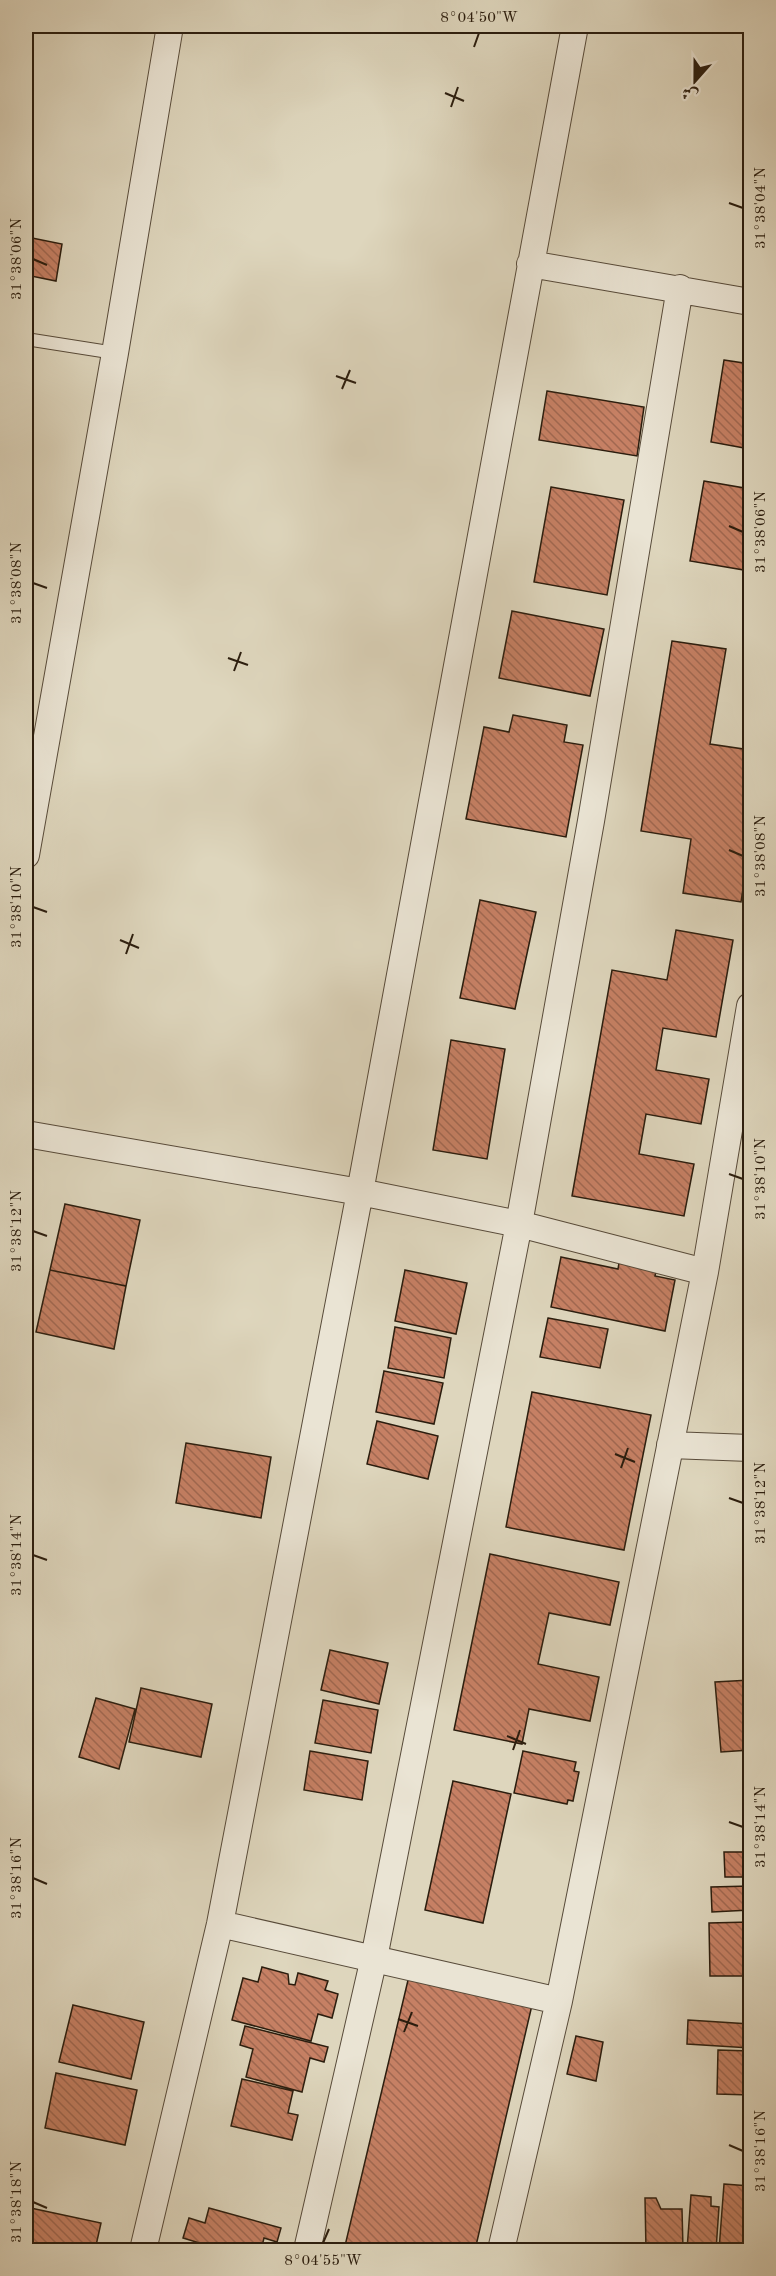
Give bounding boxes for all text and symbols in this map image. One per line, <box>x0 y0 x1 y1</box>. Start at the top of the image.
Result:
text: 8°04'50"W <box>440 11 518 26</box>
north arrow <box>665 51 725 111</box>
text: ش <box>680 83 701 103</box>
text: 31°38'04"N <box>754 167 769 249</box>
text: 31°38'06"N <box>10 218 25 300</box>
text: 31°38'06"N <box>754 491 769 573</box>
text: 31°38'08"N <box>10 542 25 624</box>
text: 31°38'08"N <box>754 815 769 897</box>
text: 31°38'10"N <box>10 866 25 948</box>
text: 31°38'10"N <box>754 1138 769 1220</box>
text: 31°38'12"N <box>10 1190 25 1272</box>
text: 31°38'12"N <box>754 1462 769 1544</box>
text: 31°38'14"N <box>10 1514 25 1596</box>
text: 31°38'14"N <box>754 1786 769 1868</box>
text: 31°38'16"N <box>10 1837 25 1919</box>
text: 31°38'16"N <box>754 2110 769 2192</box>
text: 31°38'18"N <box>10 2161 25 2243</box>
text: 8°04'55"W <box>284 2254 362 2269</box>

